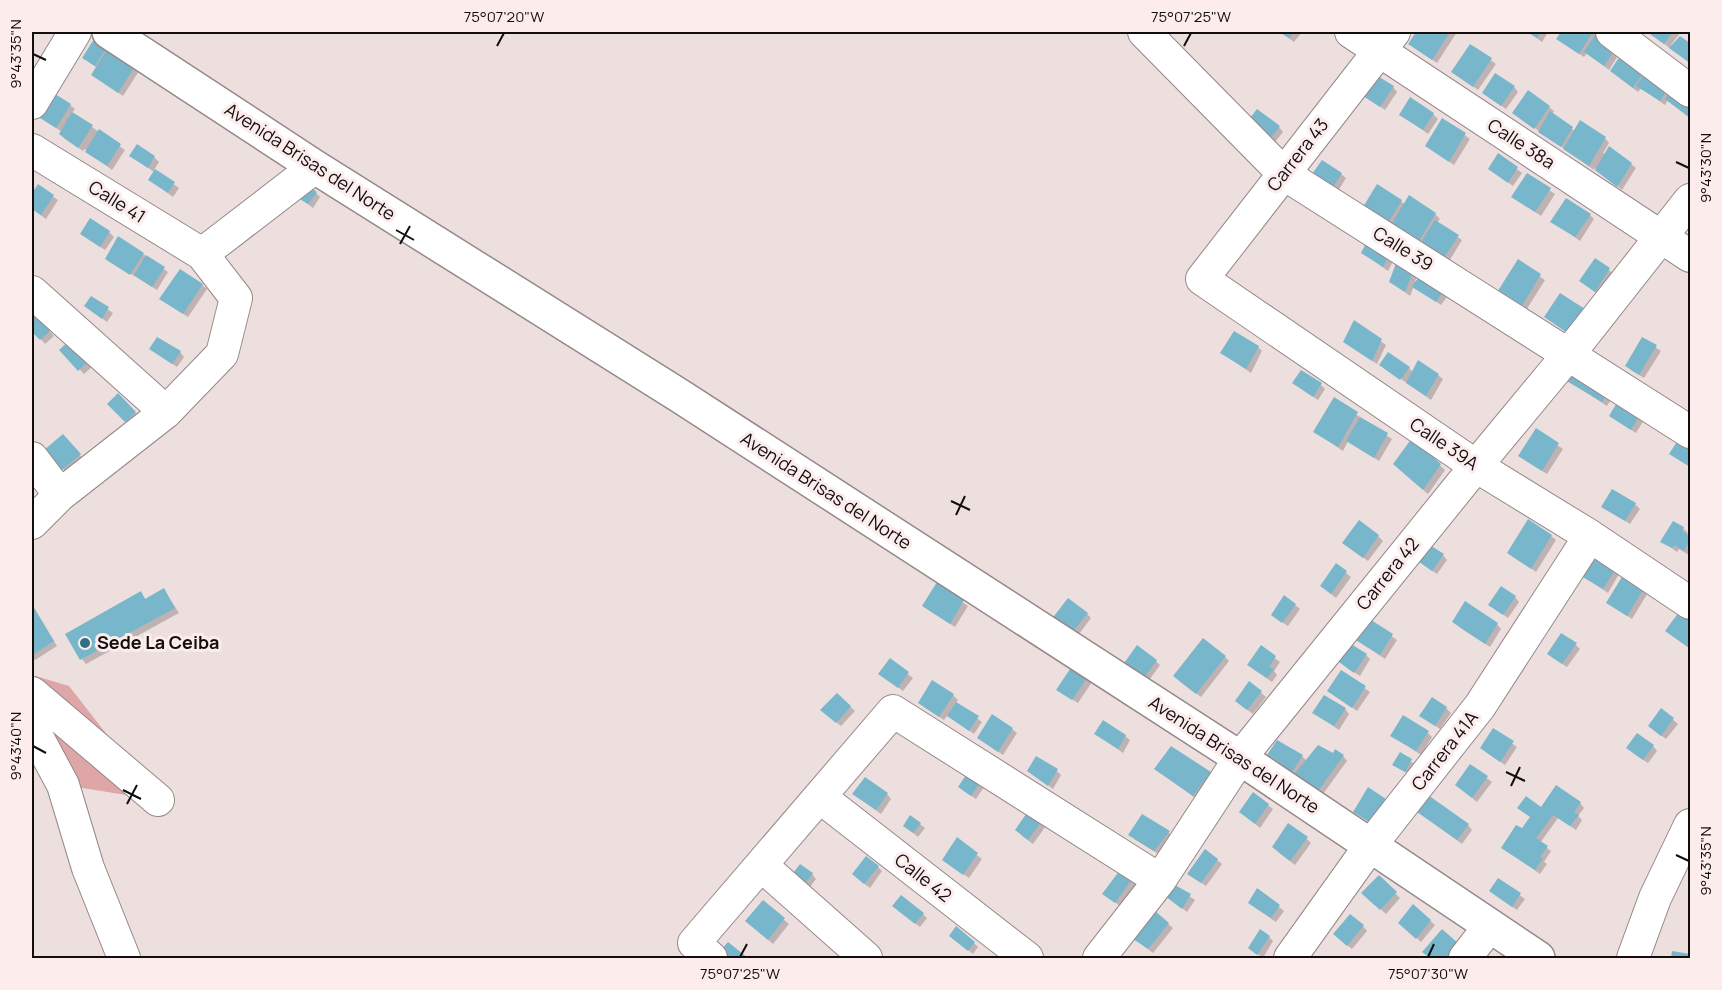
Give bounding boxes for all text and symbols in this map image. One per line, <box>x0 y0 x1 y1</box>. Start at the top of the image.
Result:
text: 75°07'20"W <box>464 6 544 27</box>
text: 75°07'25"W <box>1151 6 1231 27</box>
text: 9°43'35"N <box>5 19 26 89</box>
street label: Avenida Brisas del Norte <box>221 97 400 225</box>
street label: Calle 38a <box>1483 112 1560 174</box>
street label: Carrera 43 <box>1261 113 1333 196</box>
text: 9°43'30"N <box>1695 133 1716 203</box>
street label: Calle 41 <box>84 174 151 228</box>
street label: Calle 39 <box>1369 220 1438 276</box>
street label: Calle 39A <box>1406 411 1484 475</box>
street label: Avenida Brisas del Norte <box>737 426 916 554</box>
street label: Carrera 42 <box>1351 532 1424 615</box>
place label: Sede La Ceiba <box>97 630 219 654</box>
marker: Sede La Ceiba <box>78 636 92 650</box>
street label: Avenida Brisas del Norte <box>1145 690 1324 818</box>
street label: Carrera 41A <box>1406 705 1483 795</box>
text: 9°43'40"N <box>5 712 26 780</box>
text: 9°43'35"N <box>1695 826 1716 896</box>
street label: Calle 42 <box>890 847 957 907</box>
text: 75°07'25"W <box>700 963 780 984</box>
text: 75°07'30"W <box>1388 963 1468 984</box>

